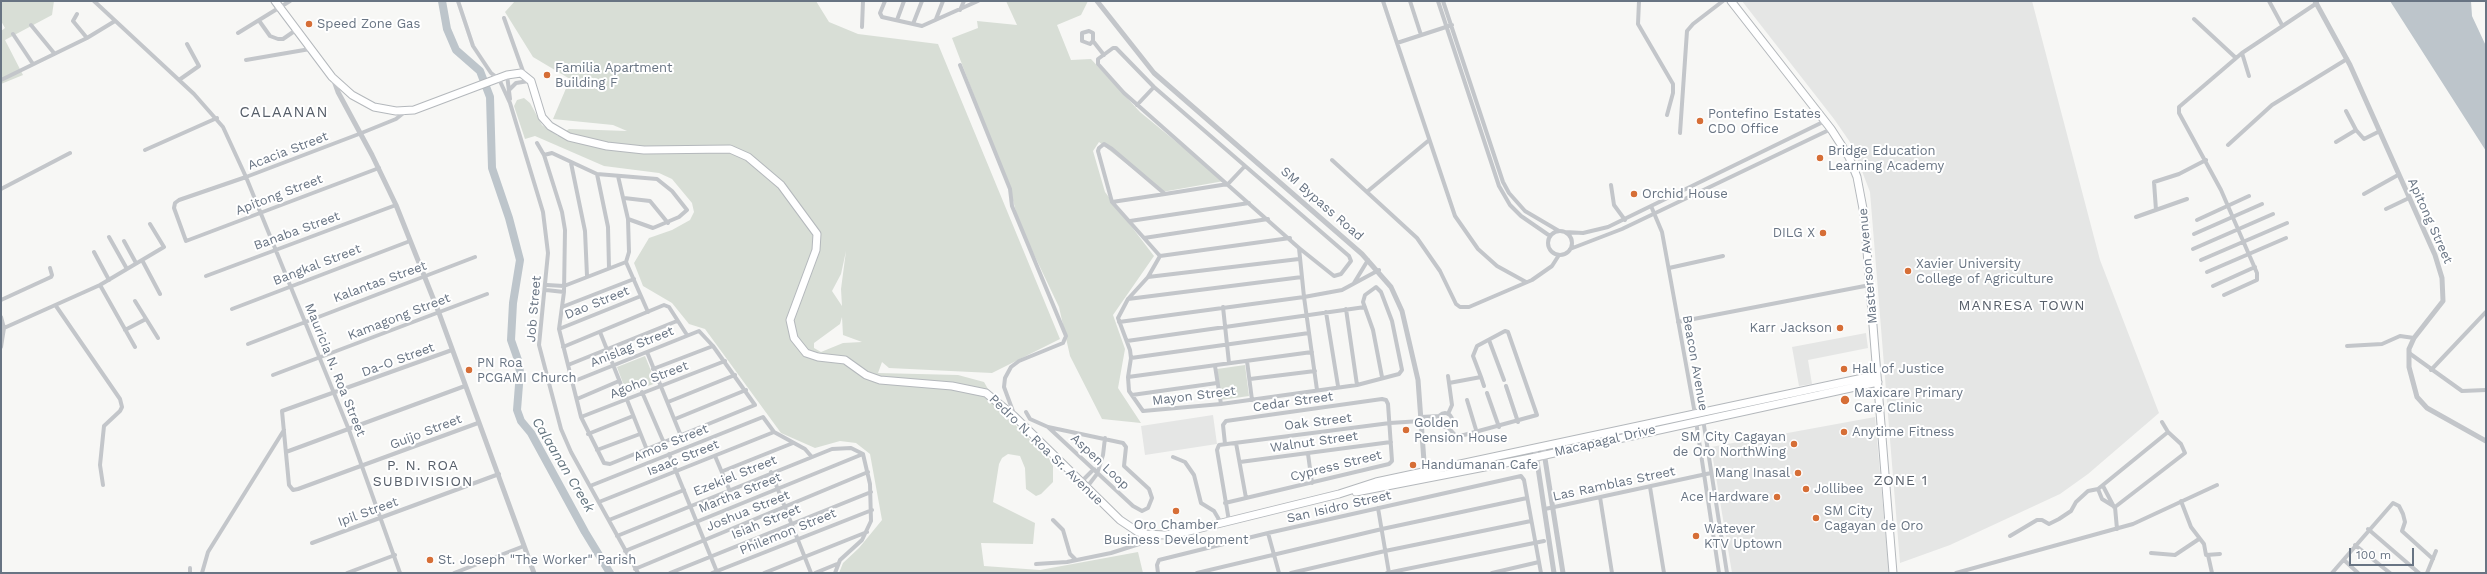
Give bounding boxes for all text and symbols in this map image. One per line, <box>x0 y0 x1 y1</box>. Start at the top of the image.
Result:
place label: Speed Zone Gas <box>317 16 420 32</box>
marker: Speed Zone Gas <box>304 19 314 29</box>
place label: Familia Apartment Building F <box>555 60 672 91</box>
marker: Familia Apartment Building F <box>542 70 552 80</box>
district label: CALAANAN <box>240 104 328 122</box>
place label: Pontefino Estates CDO Office <box>1708 106 1821 137</box>
marker: Pontefino Estates CDO Office <box>1695 116 1705 126</box>
street label: Acacia Street <box>246 129 330 173</box>
place label: Bridge Education Learning Academy <box>1828 143 1944 174</box>
marker: Bridge Education Learning Academy <box>1815 153 1825 163</box>
street label: SM Bypass Road <box>1277 164 1367 244</box>
street label: Apitong Street <box>233 171 325 219</box>
street label: Apitong Street <box>2404 176 2456 266</box>
place label: Orchid House <box>1642 186 1728 202</box>
marker: Orchid House <box>1629 189 1639 199</box>
street label: Masterson Avenue <box>1855 207 1881 325</box>
street label: Banaba Street <box>252 208 342 254</box>
place label: DILG X <box>1773 225 1815 241</box>
marker: DILG X <box>1818 228 1828 238</box>
street label: Bangkal Street <box>271 241 363 289</box>
place label: Xavier University College of Agriculture <box>1916 256 2054 287</box>
street label: Kalantas Street <box>331 258 429 306</box>
marker: Xavier University College of Agriculture <box>1903 266 1913 276</box>
street label: Job Street <box>523 275 545 343</box>
street label: Dao Street <box>563 283 631 323</box>
street label: Kamagong Street <box>345 290 453 344</box>
district label: MANRESA TOWN <box>1959 298 2085 314</box>
street label: Mauricia N. Roa Street <box>301 301 369 439</box>
street label: Beacon Avenue <box>1679 314 1711 412</box>
place label: Karr Jackson <box>1750 320 1832 336</box>
street label: Anislag Street <box>588 323 676 371</box>
marker: Karr Jackson <box>1835 323 1845 333</box>
street label: Da-O Street <box>359 340 437 380</box>
place label: PN Roa PCGAMI Church <box>477 355 577 386</box>
street label: Agoho Street <box>608 358 690 402</box>
place label: Hall of Justice <box>1852 361 1944 377</box>
marker: Hall of Justice <box>1839 364 1849 374</box>
marker: PN Roa PCGAMI Church <box>464 365 474 375</box>
street label: Mayon Street <box>1151 383 1237 409</box>
place label: Maxicare Primary Care Clinic <box>1854 385 1963 416</box>
street label: Cedar Street <box>1252 389 1334 415</box>
street label: Pedro N. Roa Sr. Avenue <box>986 391 1106 509</box>
marker: Maxicare Primary Care Clinic <box>1839 394 1851 406</box>
street label: Oak Street <box>1283 410 1353 434</box>
street label: Guijo Street <box>388 411 464 453</box>
water label: Calaanan Creek <box>528 415 598 515</box>
place label: Golden Pension House <box>1414 415 1508 446</box>
street label: Amos Street <box>631 421 711 465</box>
street label: Macapagal Drive <box>1553 422 1657 460</box>
place label: Anytime Fitness <box>1852 424 1954 440</box>
marker: Golden Pension House <box>1401 425 1411 435</box>
marker: Anytime Fitness <box>1839 427 1849 437</box>
street label: Walnut Street <box>1269 428 1359 456</box>
place label: SM City Cagayan de Oro NorthWing <box>1673 429 1786 460</box>
street label: Aspen Loop <box>1067 431 1133 493</box>
street label: Isaac Street <box>645 437 721 479</box>
marker: SM City Cagayan de Oro NorthWing <box>1789 439 1799 449</box>
street label: Cypress Street <box>1289 447 1383 485</box>
street label: Ezekiel Street <box>691 452 779 500</box>
place label: Handumanan Cafe <box>1421 457 1538 473</box>
district label: P. N. ROA SUBDIVISION <box>373 458 473 490</box>
marker: Handumanan Cafe <box>1408 460 1418 470</box>
street label: Las Ramblas Street <box>1551 463 1677 505</box>
place label: Mang Inasal <box>1715 465 1790 481</box>
marker: Mang Inasal <box>1793 468 1803 478</box>
street label: Martha Street <box>696 469 784 517</box>
district label: ZONE 1 <box>1874 473 1928 489</box>
place label: Jollibee <box>1814 481 1864 497</box>
marker: Jollibee <box>1801 484 1811 494</box>
street label: Joshua Street <box>704 487 792 535</box>
street label: San Isidro Street <box>1285 487 1393 527</box>
place label: Ace Hardware <box>1681 489 1769 505</box>
marker: Ace Hardware <box>1772 492 1782 502</box>
street label: Ipil Street <box>336 494 400 530</box>
street label: Isiah Street <box>729 501 803 543</box>
place label: SM City Cagayan de Oro <box>1824 503 1923 534</box>
street label: Philemon Street <box>737 506 839 558</box>
marker: Oro Chamber Business Development <box>1171 506 1181 516</box>
marker: SM City Cagayan de Oro <box>1811 513 1821 523</box>
place label: Oro Chamber Business Development <box>1104 517 1248 548</box>
place label: Watever KTV Uptown <box>1704 521 1782 552</box>
marker: Watever KTV Uptown <box>1691 531 1701 541</box>
scale bar <box>2351 540 2416 566</box>
text: 100 m <box>2356 548 2391 562</box>
place label: St. Joseph "The Worker" Parish <box>438 552 636 568</box>
marker: St. Joseph "The Worker" Parish <box>425 555 435 565</box>

